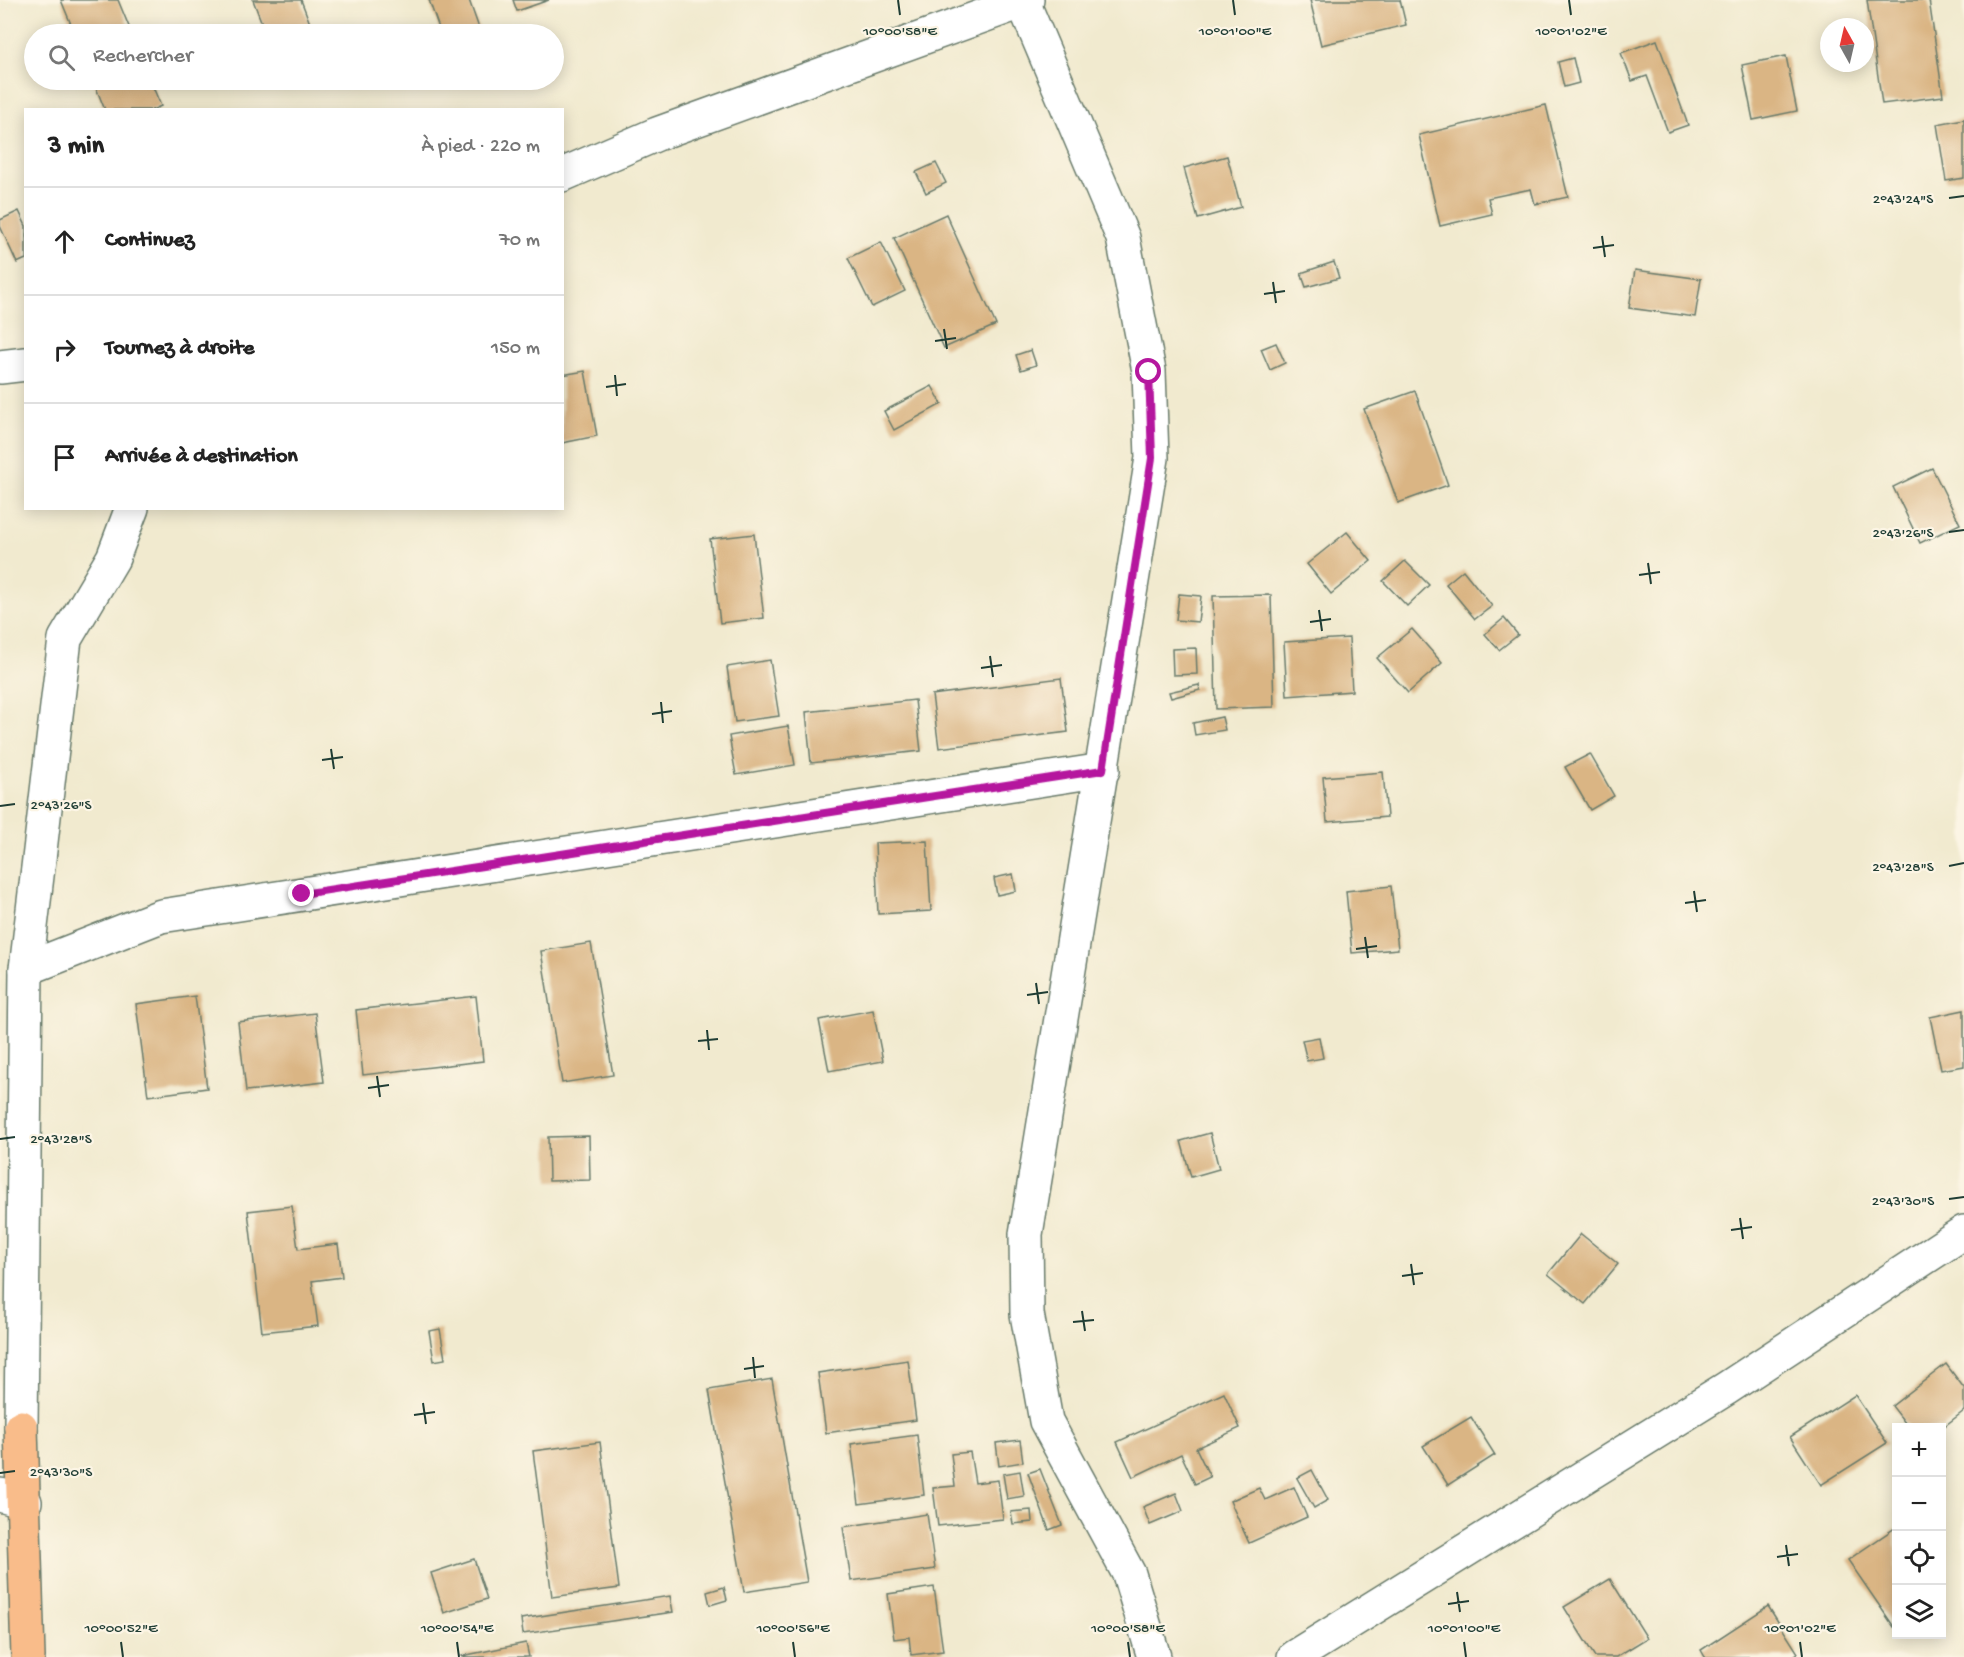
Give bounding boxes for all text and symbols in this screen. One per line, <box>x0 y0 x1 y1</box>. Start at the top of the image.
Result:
north arrow <box>1820 18 1874 72</box>
text: 10°00'58"E <box>862 23 938 41</box>
text: 10°01'00"E <box>1198 23 1272 41</box>
text: 10°01'02"E <box>1534 23 1607 41</box>
search box <box>24 24 564 90</box>
icon: search <box>45 41 78 74</box>
text: Rechercher <box>93 44 193 70</box>
text: 3 min <box>48 132 104 163</box>
text: À pied · 220 m <box>422 136 540 159</box>
text: 2°43'24"S <box>1873 191 1933 209</box>
icon: ahead <box>48 225 81 258</box>
text: Continuez <box>105 228 194 254</box>
text: 70 m <box>499 230 540 253</box>
icon: right <box>48 333 81 366</box>
text: Tournez à droite <box>105 336 254 362</box>
text: 150 m <box>491 338 540 361</box>
route start <box>1135 358 1161 384</box>
icon: arrive <box>48 441 81 474</box>
text: Arrivée à destination <box>105 444 298 470</box>
text: 2°43'26"S <box>1873 525 1934 543</box>
text: 2°43'26"S <box>31 797 92 815</box>
text: 2°43'28"S <box>1872 859 1934 877</box>
route end <box>288 880 314 906</box>
text: 2°43'28"S <box>30 1131 92 1149</box>
text: 2°43'30"S <box>1872 1193 1934 1211</box>
map controls <box>1892 1423 1946 1639</box>
button: + <box>1892 1423 1946 1477</box>
text: 2°43'30"S <box>30 1464 92 1482</box>
button: − <box>1892 1477 1946 1531</box>
button: locate <box>1892 1531 1946 1585</box>
button: layers <box>1892 1585 1946 1639</box>
text: 10°00'52"E <box>84 1620 158 1638</box>
text: 10°00'54"E <box>420 1620 494 1638</box>
text: 10°00'56"E <box>755 1620 830 1638</box>
text: 10°00'58"E <box>1090 1620 1166 1638</box>
text: 10°01'00"E <box>1427 1620 1501 1638</box>
text: 10°01'02"E <box>1763 1620 1836 1638</box>

